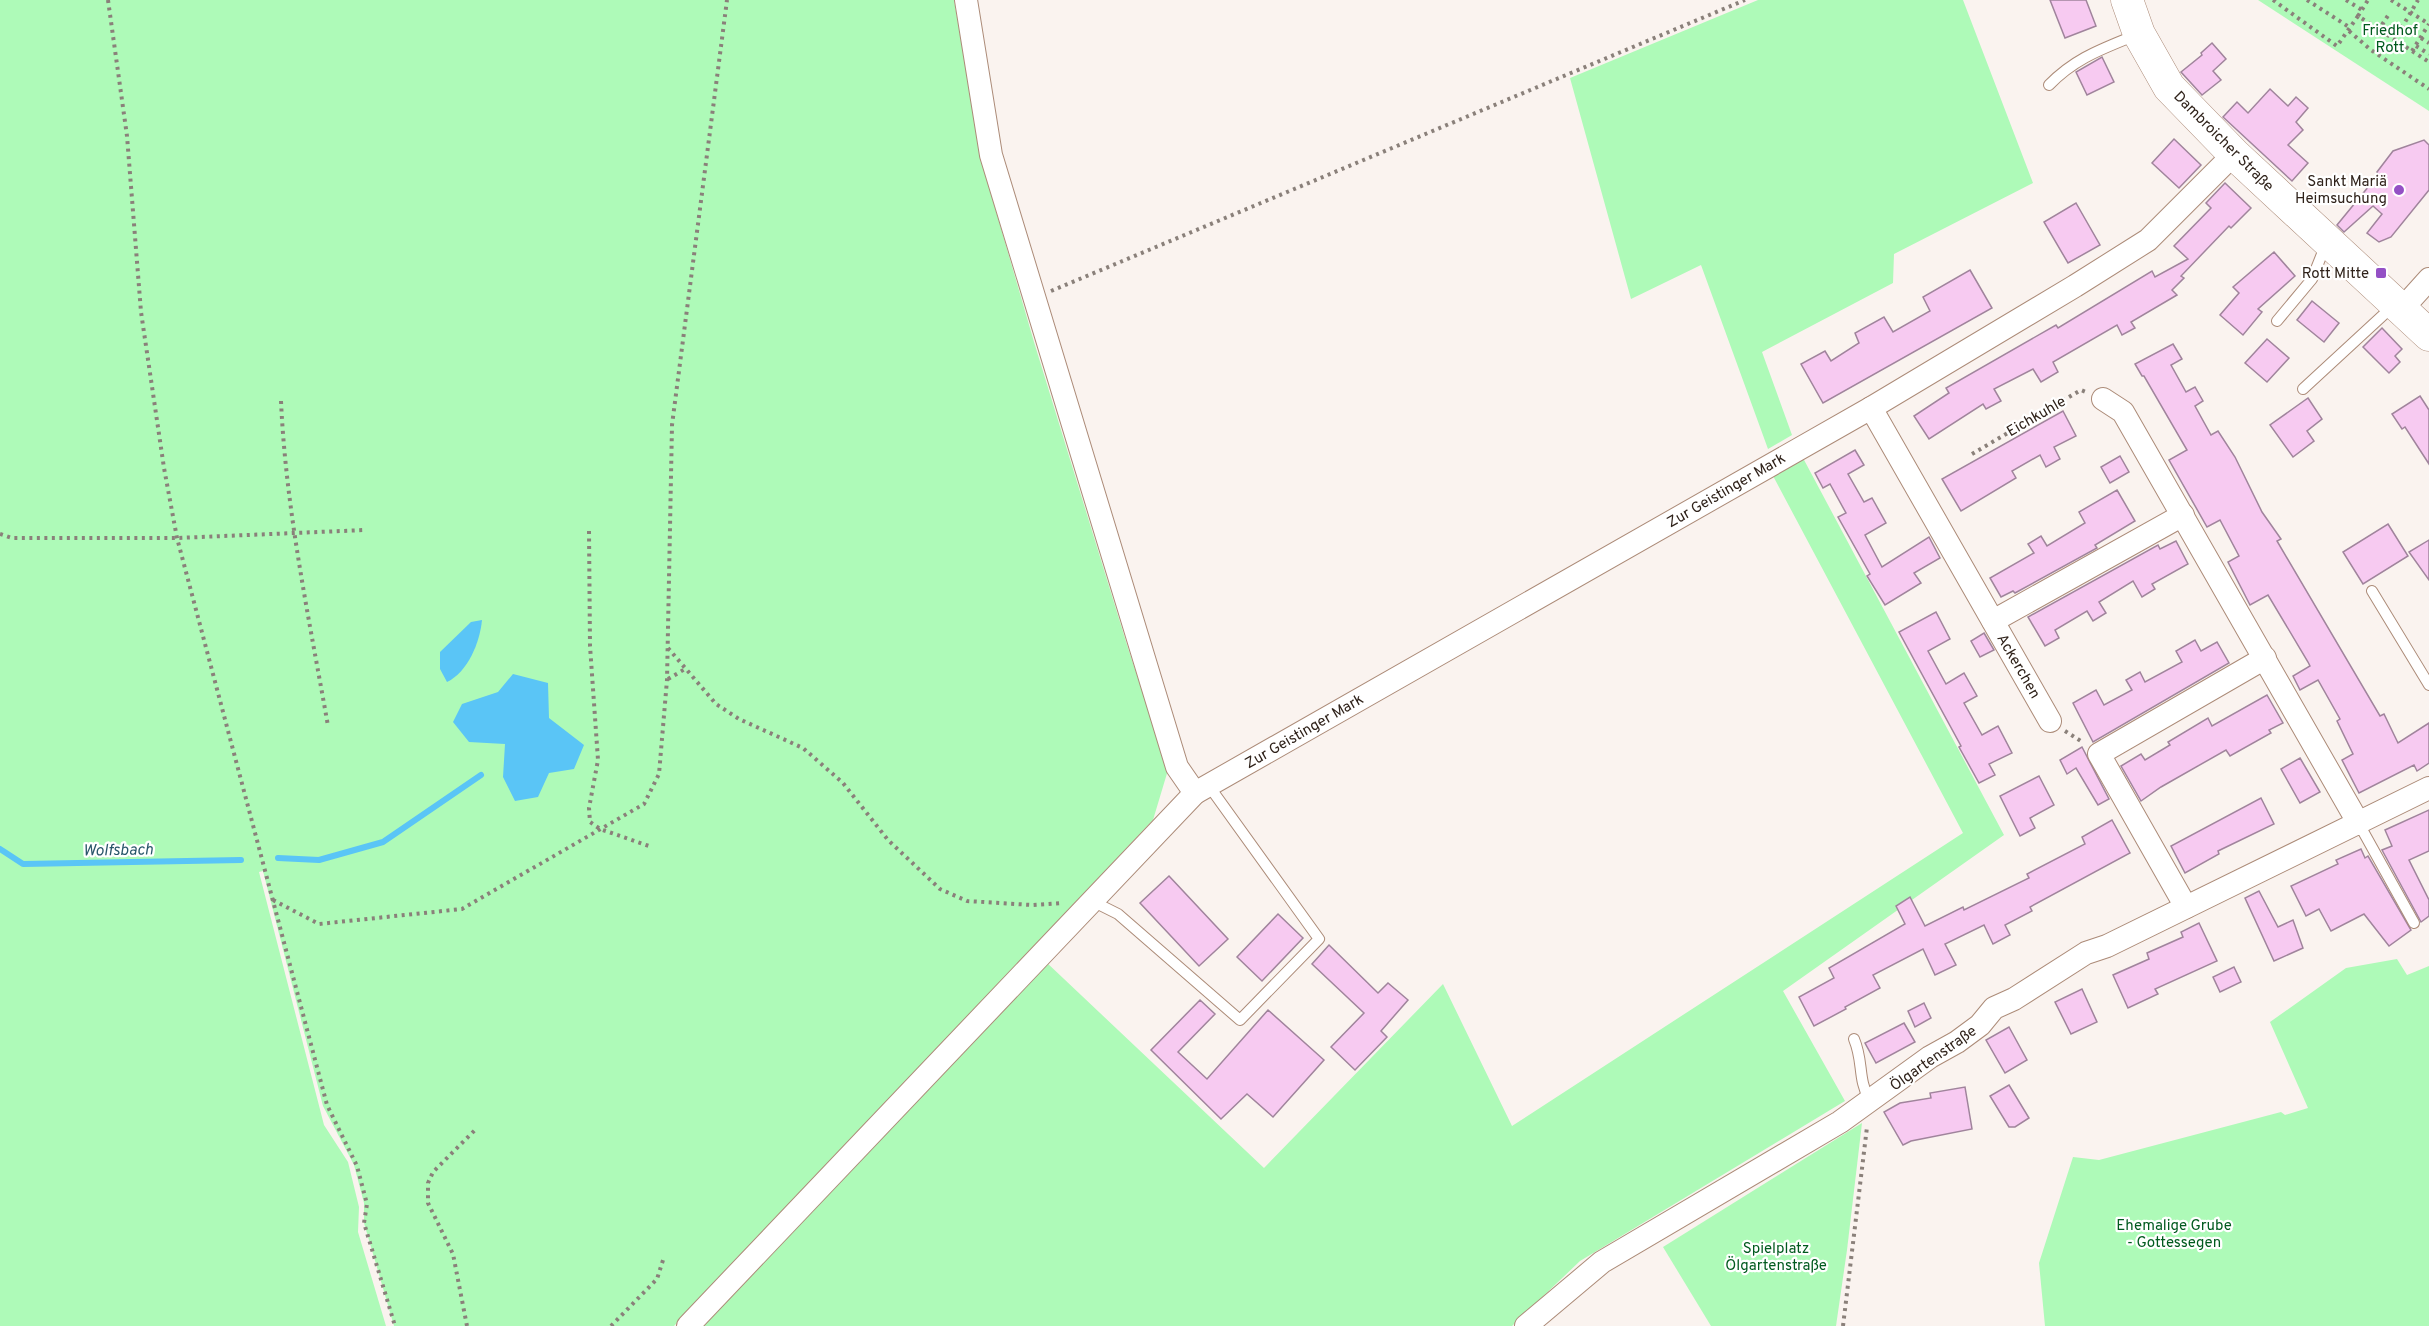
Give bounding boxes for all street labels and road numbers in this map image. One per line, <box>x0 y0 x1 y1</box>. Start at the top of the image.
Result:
street label: Dambroicher Straße <box>2169 88 2277 196</box>
street label: Eichkuhle <box>2004 393 2070 442</box>
street label: Zur Geistinger Mark <box>1664 450 1790 533</box>
street label: Ackerchen <box>1992 631 2044 702</box>
street label: Zur Geistinger Mark <box>1242 691 1368 774</box>
street label: Ölgartenstraße <box>1886 1022 1981 1096</box>

